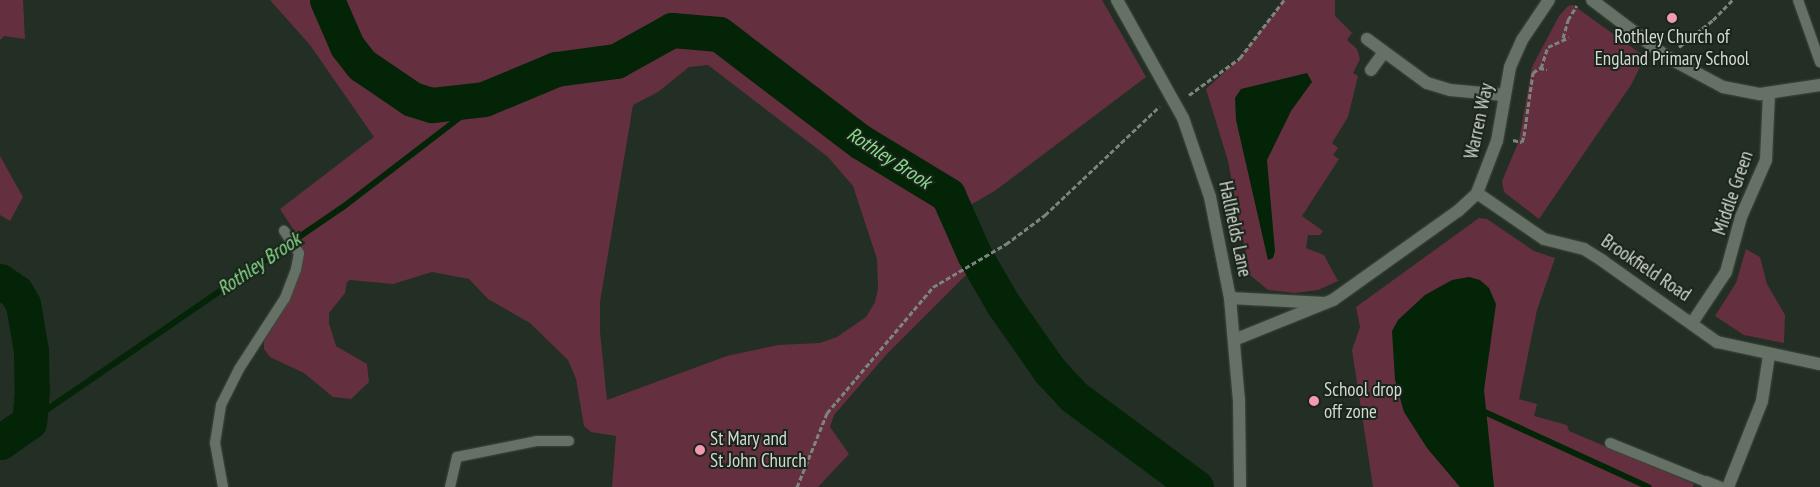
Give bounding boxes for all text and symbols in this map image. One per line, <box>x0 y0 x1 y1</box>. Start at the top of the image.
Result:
marker: Rothley Church of England Primary School <box>1666 12 1678 24</box>
place label: Rothley Church of England Primary School <box>1594 26 1750 70</box>
street label: Warren Way <box>1460 81 1498 161</box>
water label: Rothley Brook <box>842 122 936 194</box>
street label: Middle Green <box>1708 148 1758 238</box>
street label: Hallfields Lane <box>1214 179 1256 279</box>
water label: Rothley Brook <box>212 227 306 301</box>
street label: Brookfield Road <box>1597 230 1695 306</box>
place label: School drop off zone <box>1324 379 1402 423</box>
marker: School drop off zone <box>1308 395 1320 407</box>
place label: St Mary and St John Church <box>710 428 807 472</box>
marker: St Mary and St John Church <box>694 444 706 456</box>

